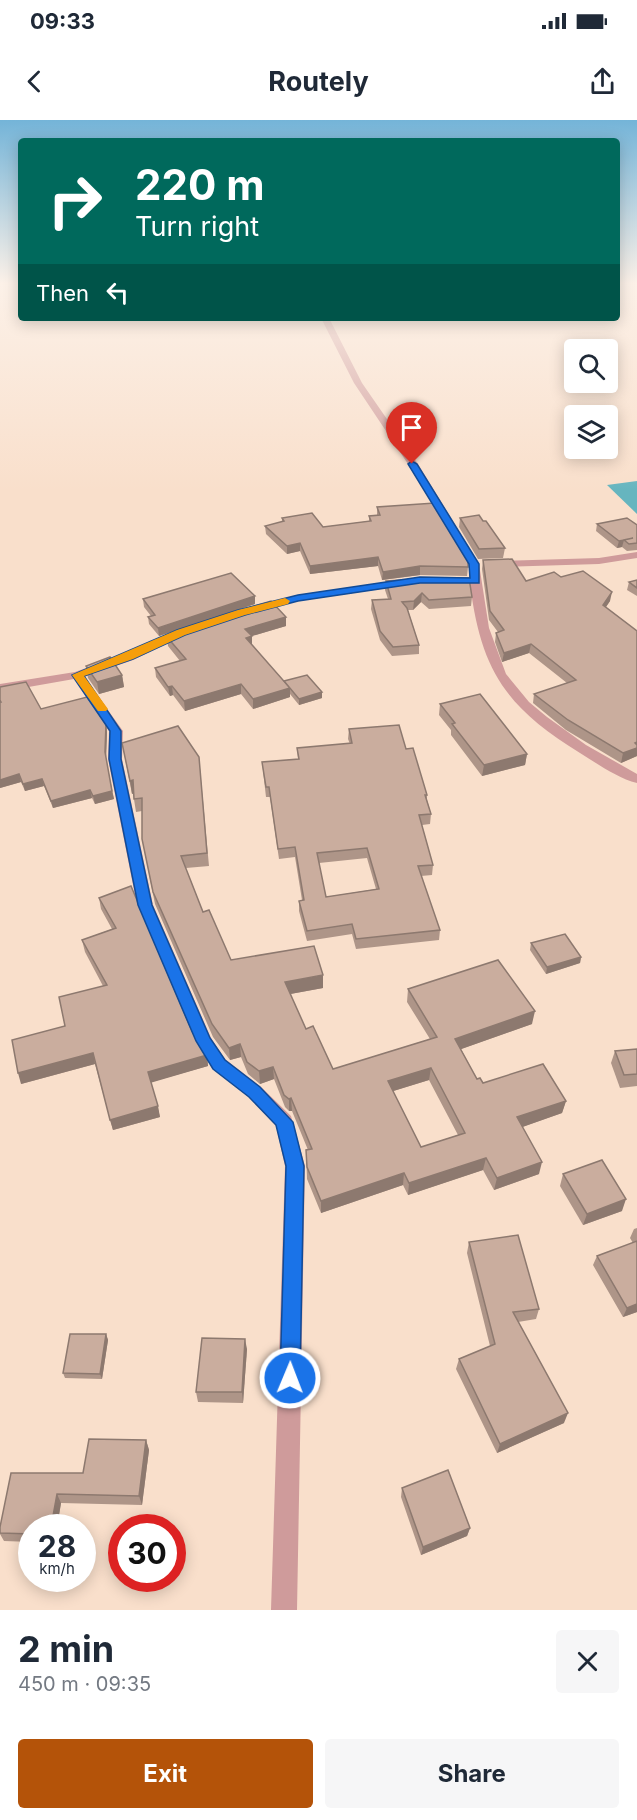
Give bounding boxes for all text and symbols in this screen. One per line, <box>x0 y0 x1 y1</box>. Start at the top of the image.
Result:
text: 09:33 <box>30 8 95 34</box>
icon: back <box>18 65 51 98</box>
text: Routely <box>268 65 369 98</box>
icon: share <box>586 65 619 98</box>
text: 220 m <box>135 159 265 210</box>
icon: right <box>36 162 114 240</box>
text: Turn right <box>135 210 259 243</box>
icon: left <box>101 276 134 309</box>
text: Then <box>36 280 89 306</box>
map controls <box>564 339 618 459</box>
button: search <box>564 339 618 393</box>
pin <box>386 402 437 464</box>
button: layers <box>564 405 618 459</box>
icon: arrive <box>395 411 428 444</box>
position arrow <box>258 1346 322 1410</box>
speed limit sign: 30 <box>108 1514 186 1592</box>
text: 28 <box>38 1528 76 1564</box>
text: km/h <box>39 1559 75 1578</box>
text: 2 min <box>18 1627 114 1671</box>
button: close <box>556 1630 619 1693</box>
text: 450 m · 09:35 <box>18 1672 151 1696</box>
button: Exit <box>18 1739 313 1808</box>
button: Share <box>325 1739 619 1808</box>

